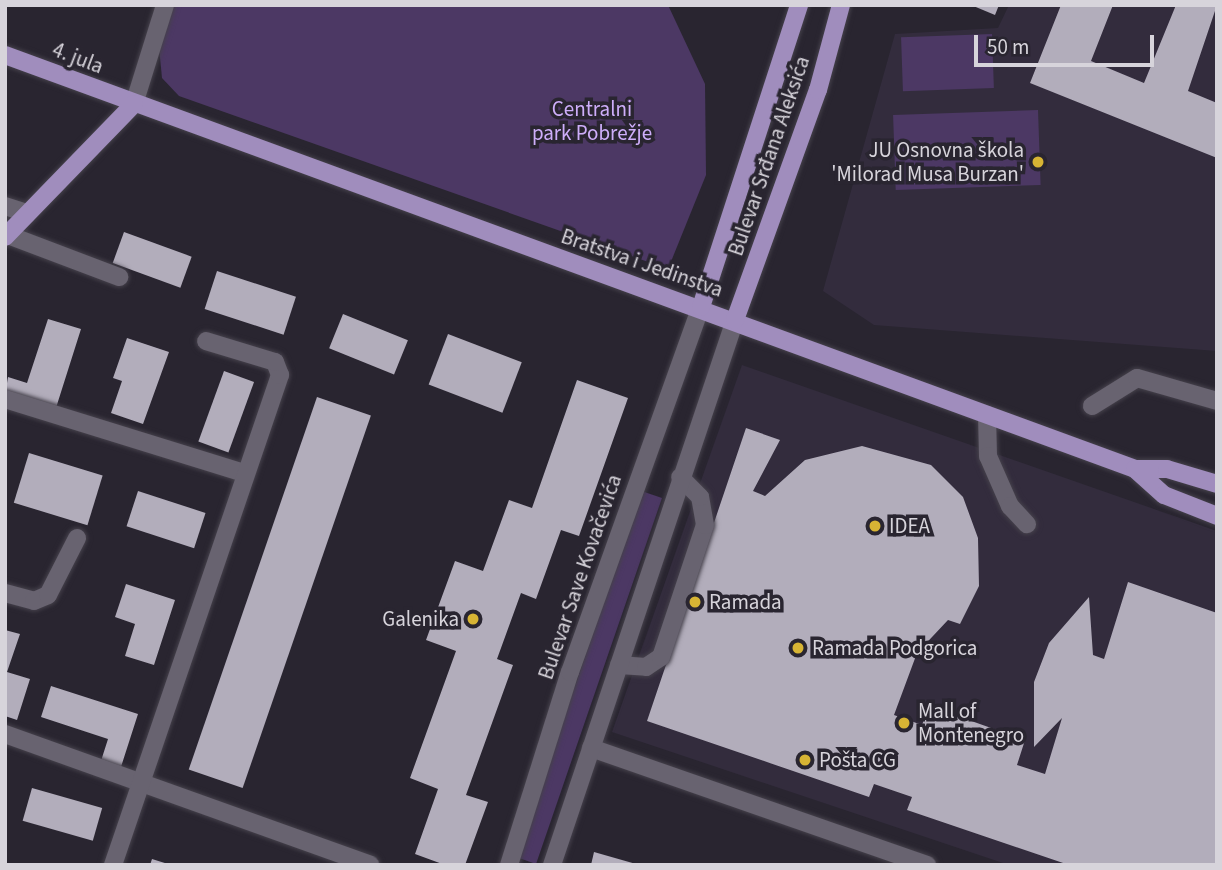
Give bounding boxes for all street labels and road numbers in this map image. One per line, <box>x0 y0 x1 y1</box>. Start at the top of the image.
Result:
street label: 4. jula <box>49 37 107 79</box>
street label: Bulevar Srđana Aleksića <box>723 53 815 259</box>
street label: Bratstva i Jedinstva <box>558 223 726 303</box>
street label: Bulevar Save Kovačevića <box>533 471 627 683</box>

